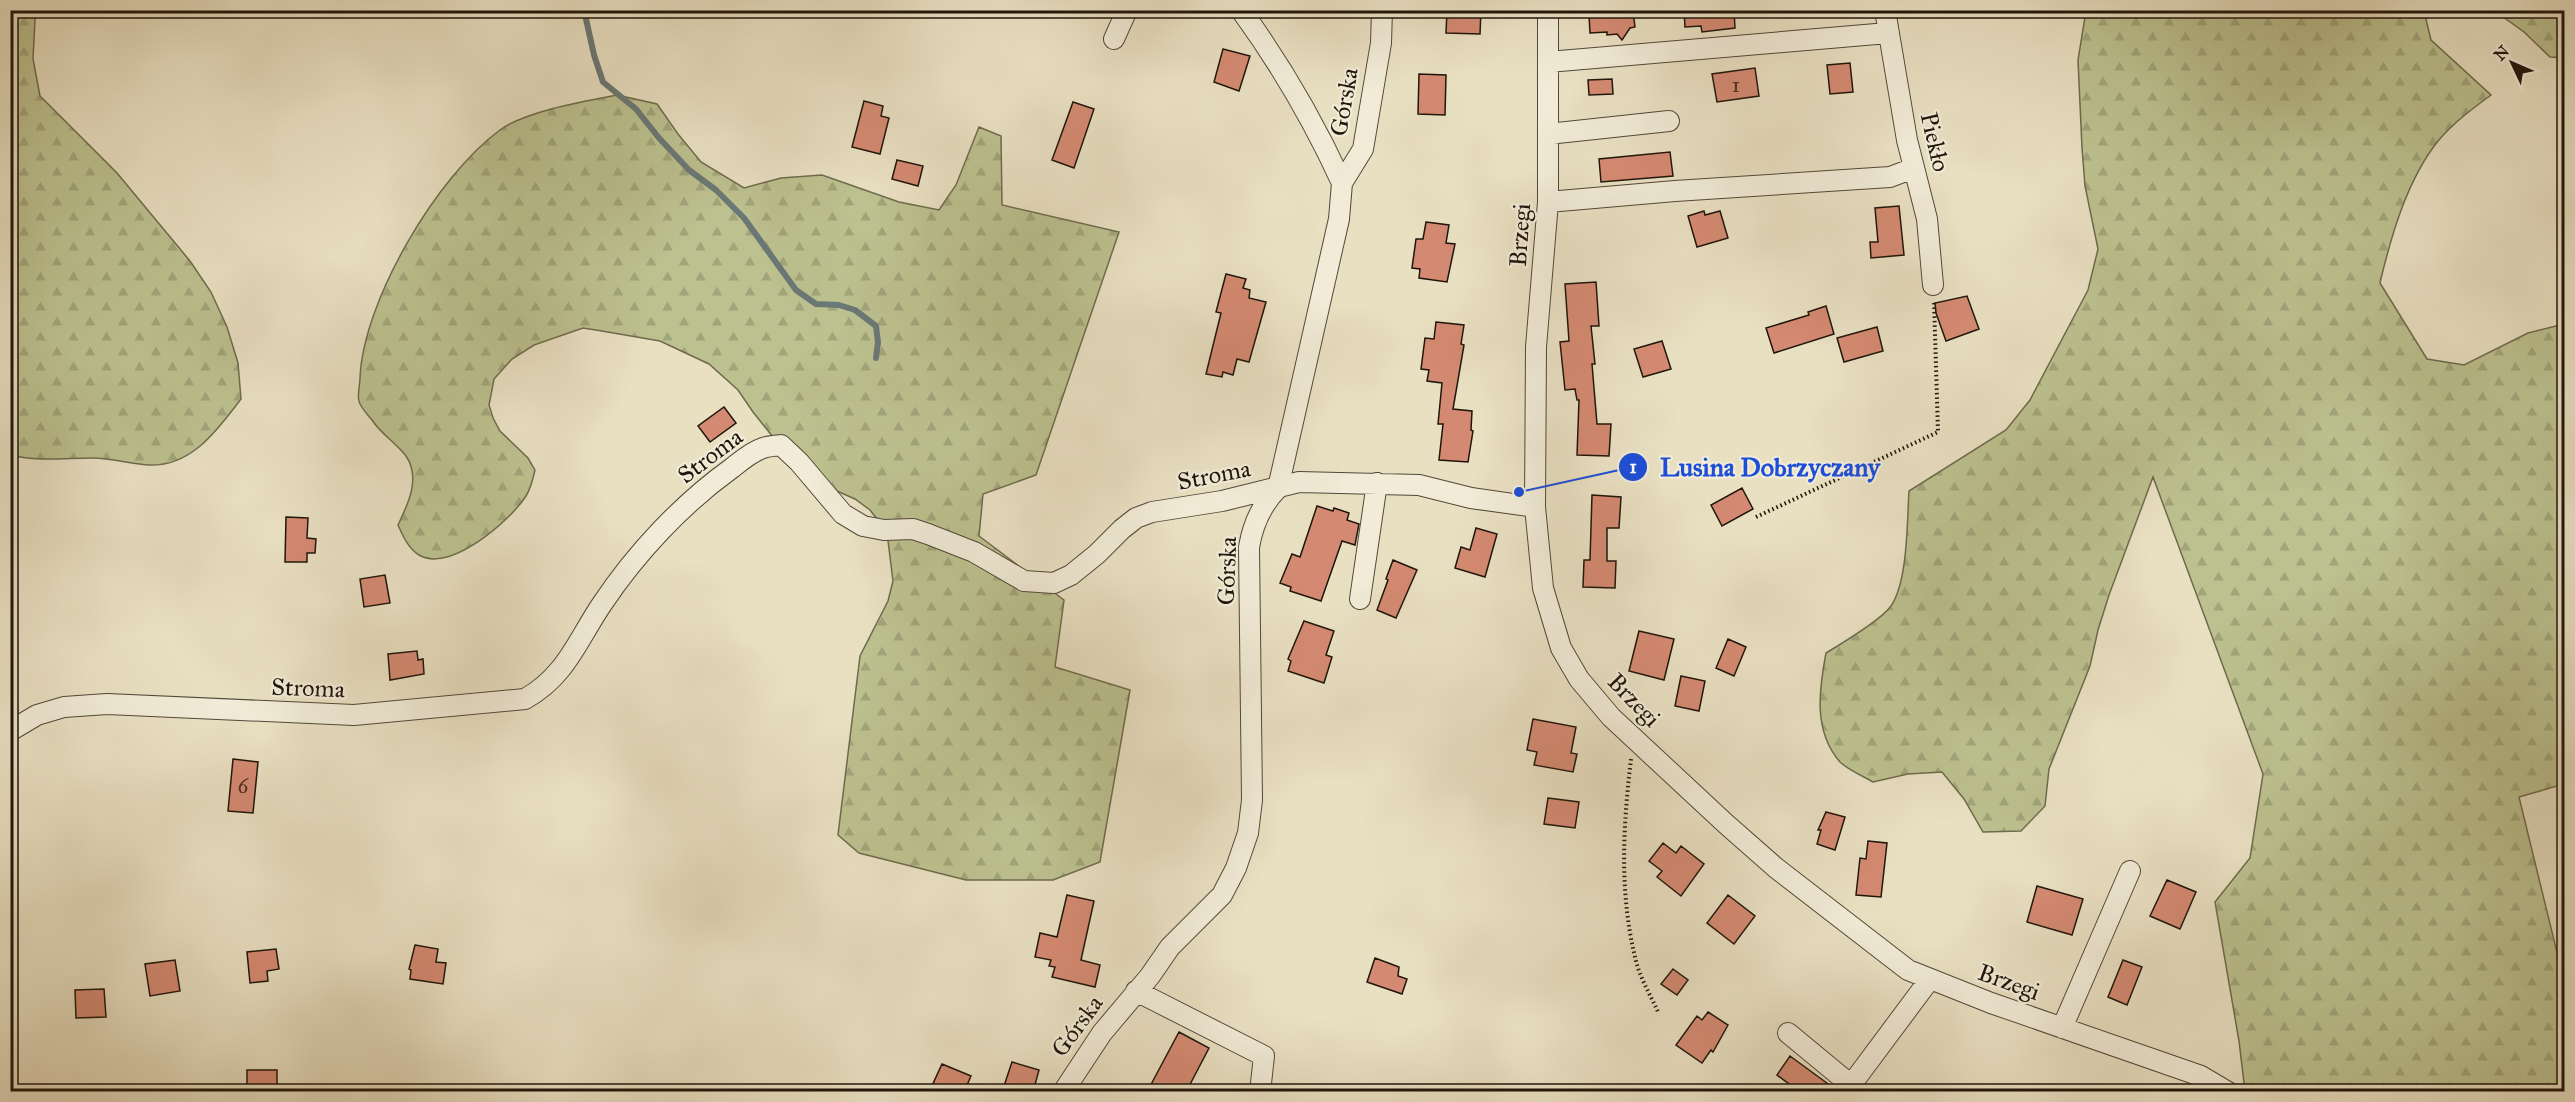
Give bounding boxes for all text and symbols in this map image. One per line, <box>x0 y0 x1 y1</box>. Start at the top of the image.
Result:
north arrow <box>2482 33 2542 93</box>
text: N <box>2490 41 2513 64</box>
street label: Górska <box>1323 65 1365 138</box>
house number: 1 <box>1732 72 1740 98</box>
street label: Piekło <box>1914 109 1956 175</box>
street label: Brzegi <box>1503 202 1537 268</box>
street label: Stroma <box>672 421 749 490</box>
callout: Lusina Dobrzyczany <box>1618 445 1893 489</box>
text: Lusina Dobrzyczany <box>1660 451 1882 483</box>
street label: Stroma <box>1175 453 1254 497</box>
text: 1 <box>1629 456 1637 478</box>
street label: Górska <box>1211 535 1243 606</box>
street label: Brzegi <box>1601 667 1667 734</box>
street label: Stroma <box>271 672 346 704</box>
house number: 6 <box>238 773 250 799</box>
street label: Brzegi <box>1974 957 2044 1007</box>
street label: Górska <box>1045 989 1110 1063</box>

